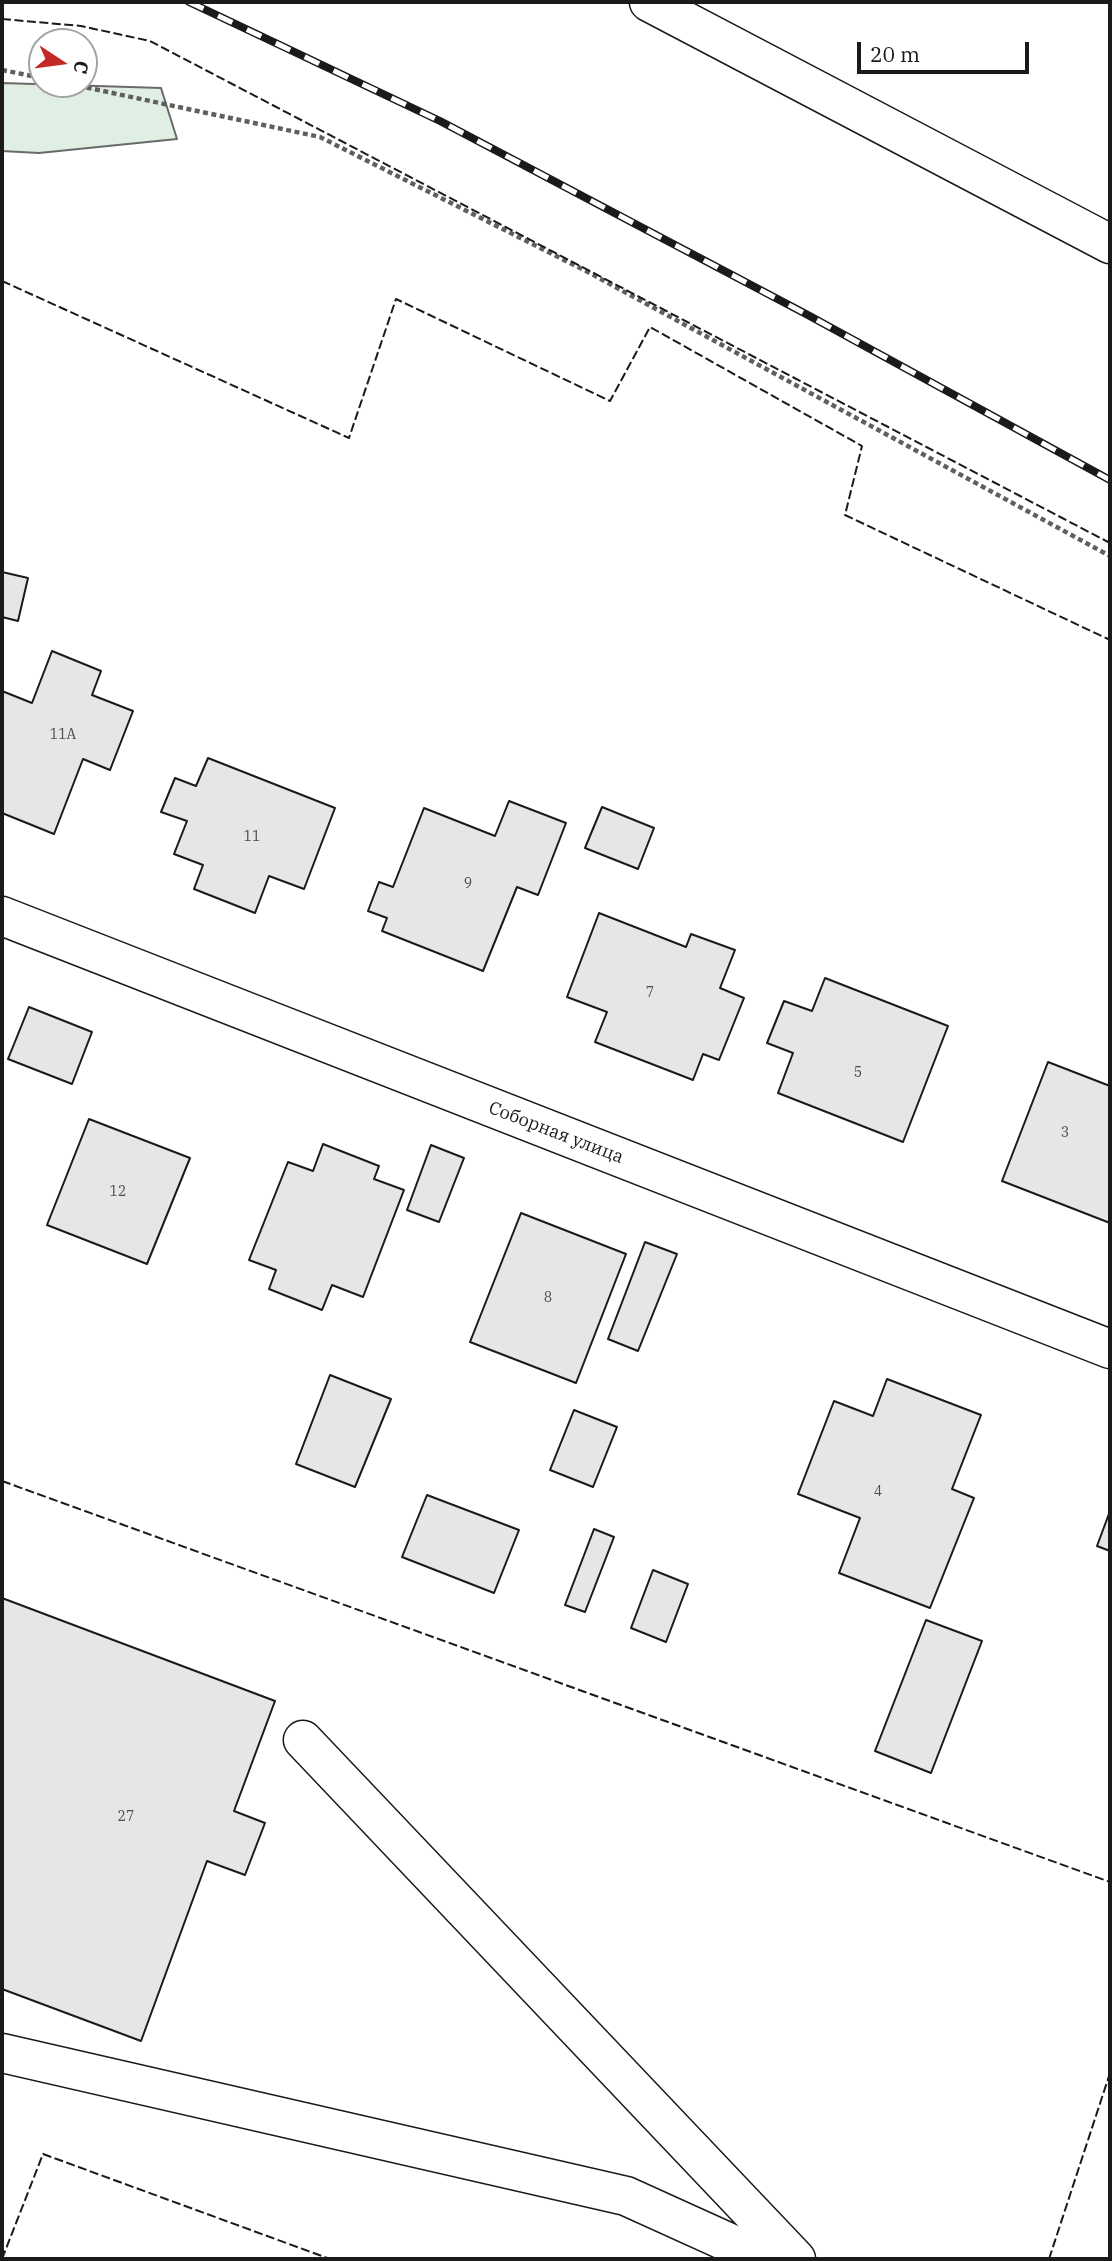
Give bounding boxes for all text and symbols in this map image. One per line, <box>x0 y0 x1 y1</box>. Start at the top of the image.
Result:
north arrow <box>28 28 98 98</box>
scale bar <box>860 28 1032 72</box>
text: 20 m <box>870 40 920 68</box>
text: С <box>68 58 95 76</box>
house number: 11А <box>50 727 76 743</box>
house number: 11 <box>244 829 260 845</box>
house number: 9 <box>464 876 472 892</box>
house number: 7 <box>646 985 654 1001</box>
house number: 5 <box>854 1065 862 1081</box>
street label: Соборная улица <box>486 1097 626 1169</box>
house number: 3 <box>1061 1125 1069 1141</box>
house number: 12 <box>110 1184 126 1200</box>
house number: 8 <box>544 1290 552 1306</box>
house number: 4 <box>874 1484 882 1500</box>
house number: 27 <box>118 1809 134 1825</box>

